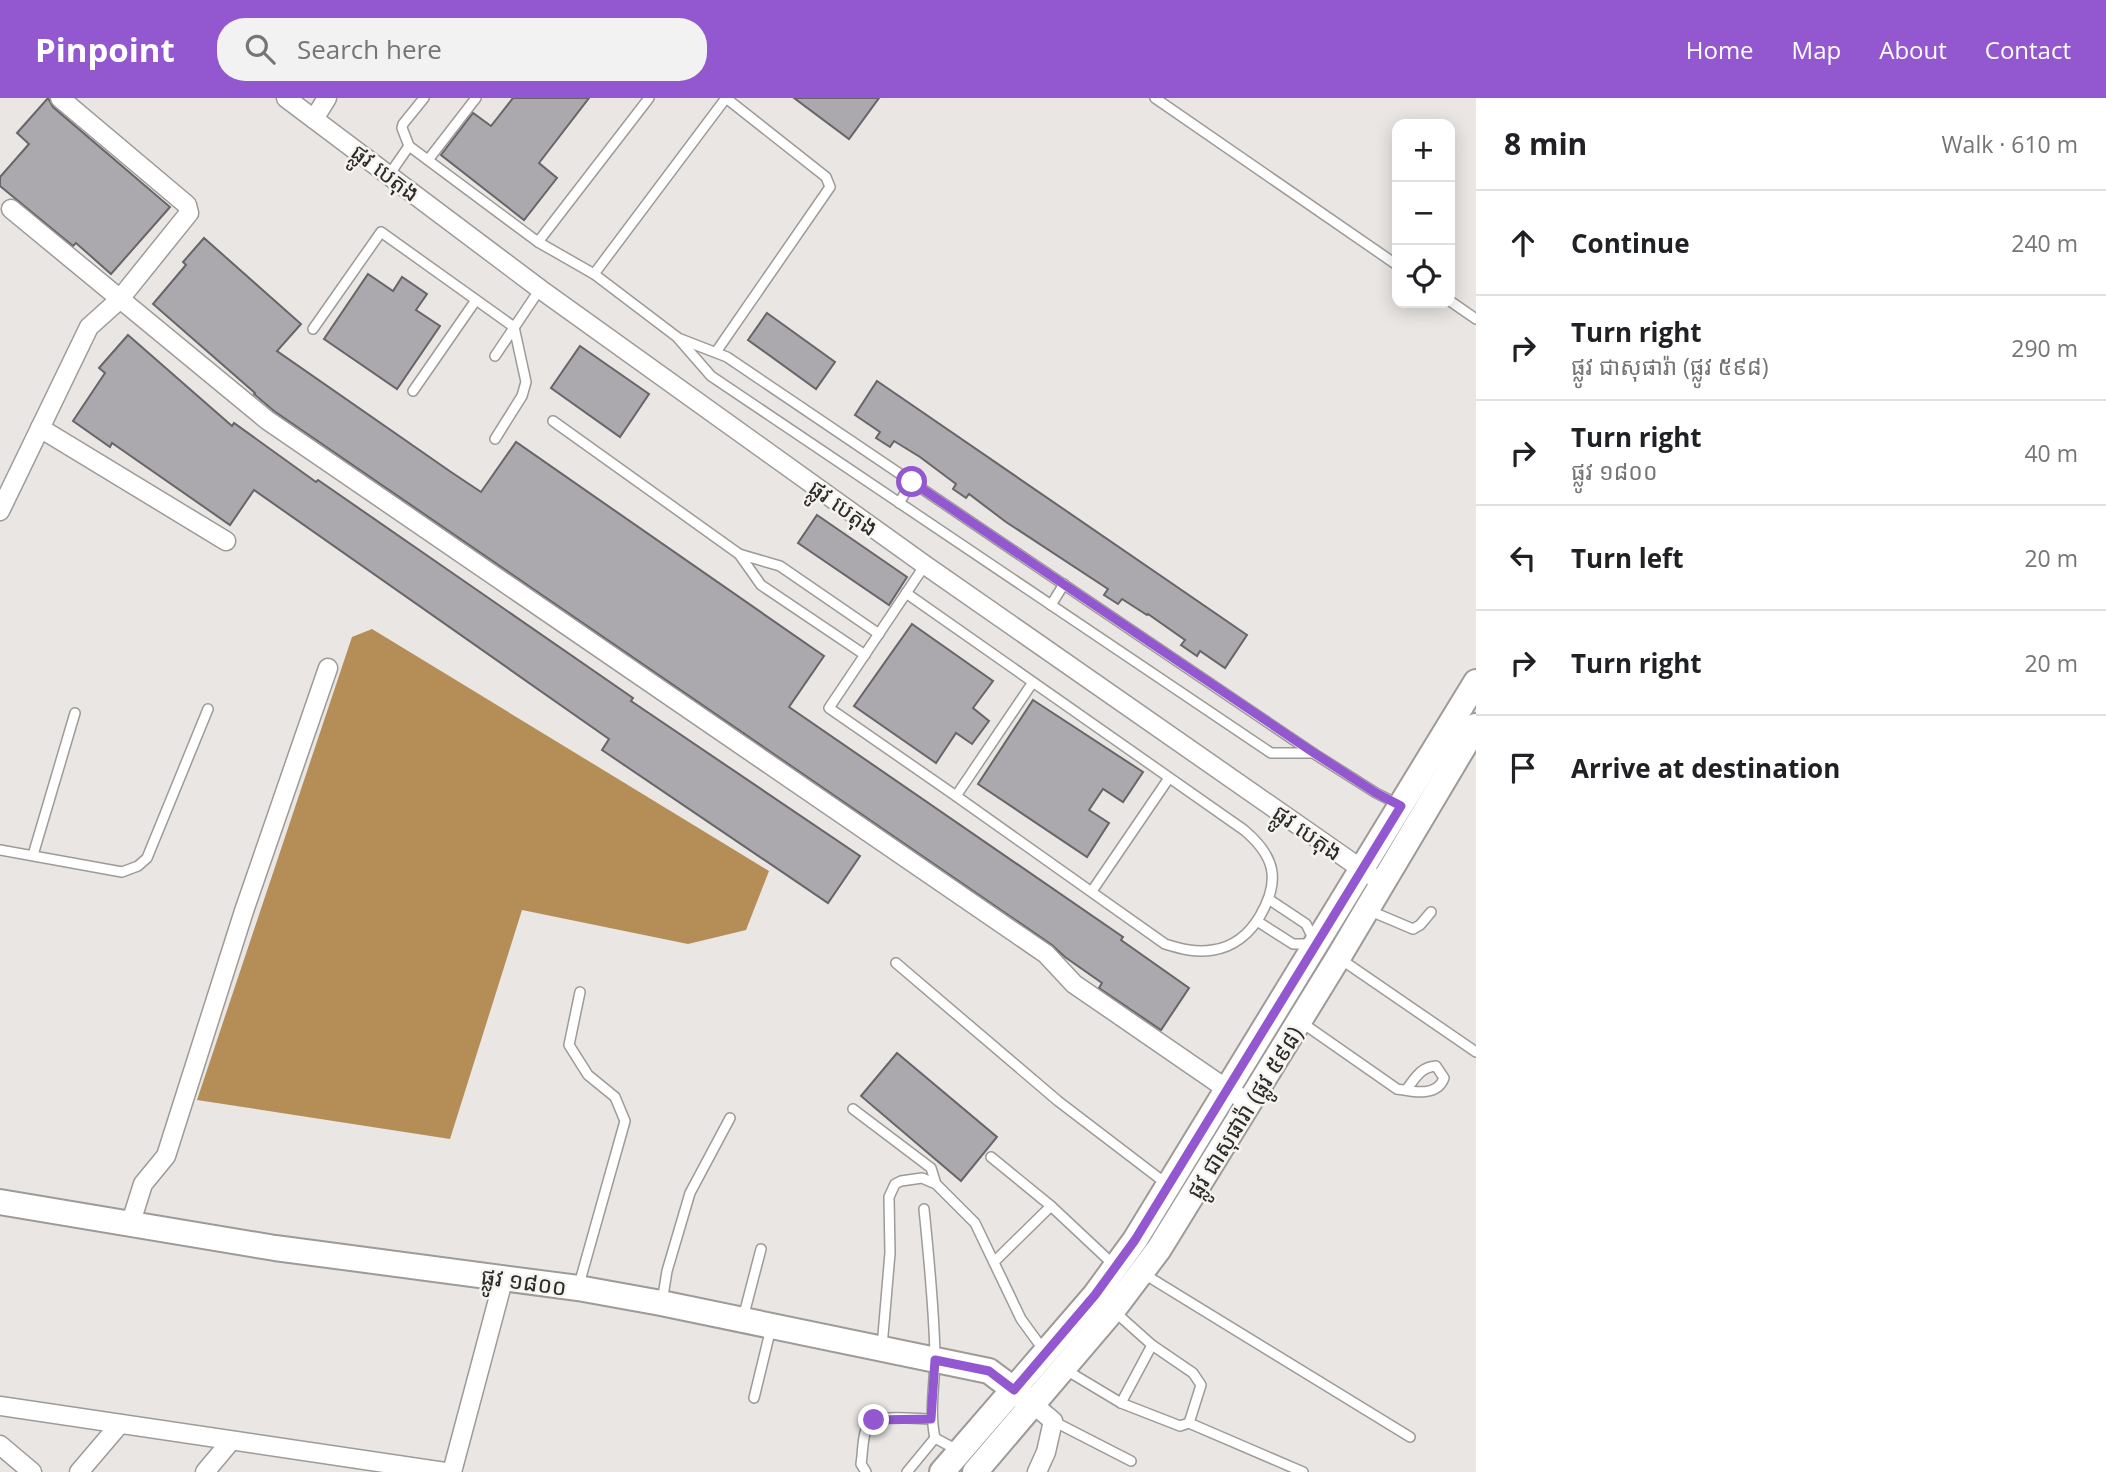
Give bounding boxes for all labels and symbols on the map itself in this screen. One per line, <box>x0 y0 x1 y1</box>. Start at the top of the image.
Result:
street label: ផ្លូវ បេតុង <box>341 136 427 214</box>
route start <box>896 466 927 497</box>
street label: ផ្លូវ បេតុង <box>799 471 885 549</box>
street label: ផ្លូវ បេតុង <box>1263 796 1349 873</box>
street label: ផ្លូវ ជាសុផារ៉ា (ផ្លូវ ៥៩៨) <box>1178 1020 1316 1208</box>
street label: ផ្លូវ ១៨០០ <box>478 1259 569 1310</box>
route end <box>858 1404 889 1435</box>

